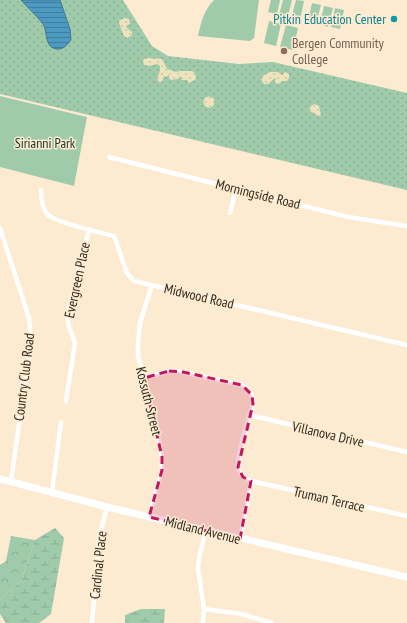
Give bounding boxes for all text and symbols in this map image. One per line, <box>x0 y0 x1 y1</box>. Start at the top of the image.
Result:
place label: Pitkin Education Center <box>273 10 386 28</box>
marker: Pitkin Education Center <box>389 14 399 24</box>
place label: Bergen Community College <box>292 34 384 68</box>
marker: Bergen Community College <box>279 46 289 56</box>
park label: Sirianni Park <box>15 134 76 152</box>
street label: Morningside Road <box>214 175 302 213</box>
street label: Evergreen Place <box>60 240 94 320</box>
street label: Midwood Road <box>162 279 236 313</box>
street label: Country Club Road <box>10 332 38 422</box>
street label: Kossuth Street <box>132 365 166 437</box>
street label: Villanova Drive <box>289 417 366 451</box>
street label: Truman Terrace <box>291 482 367 516</box>
street label: Midland Avenue <box>163 512 243 548</box>
street label: Cardinal Place <box>85 530 111 600</box>

